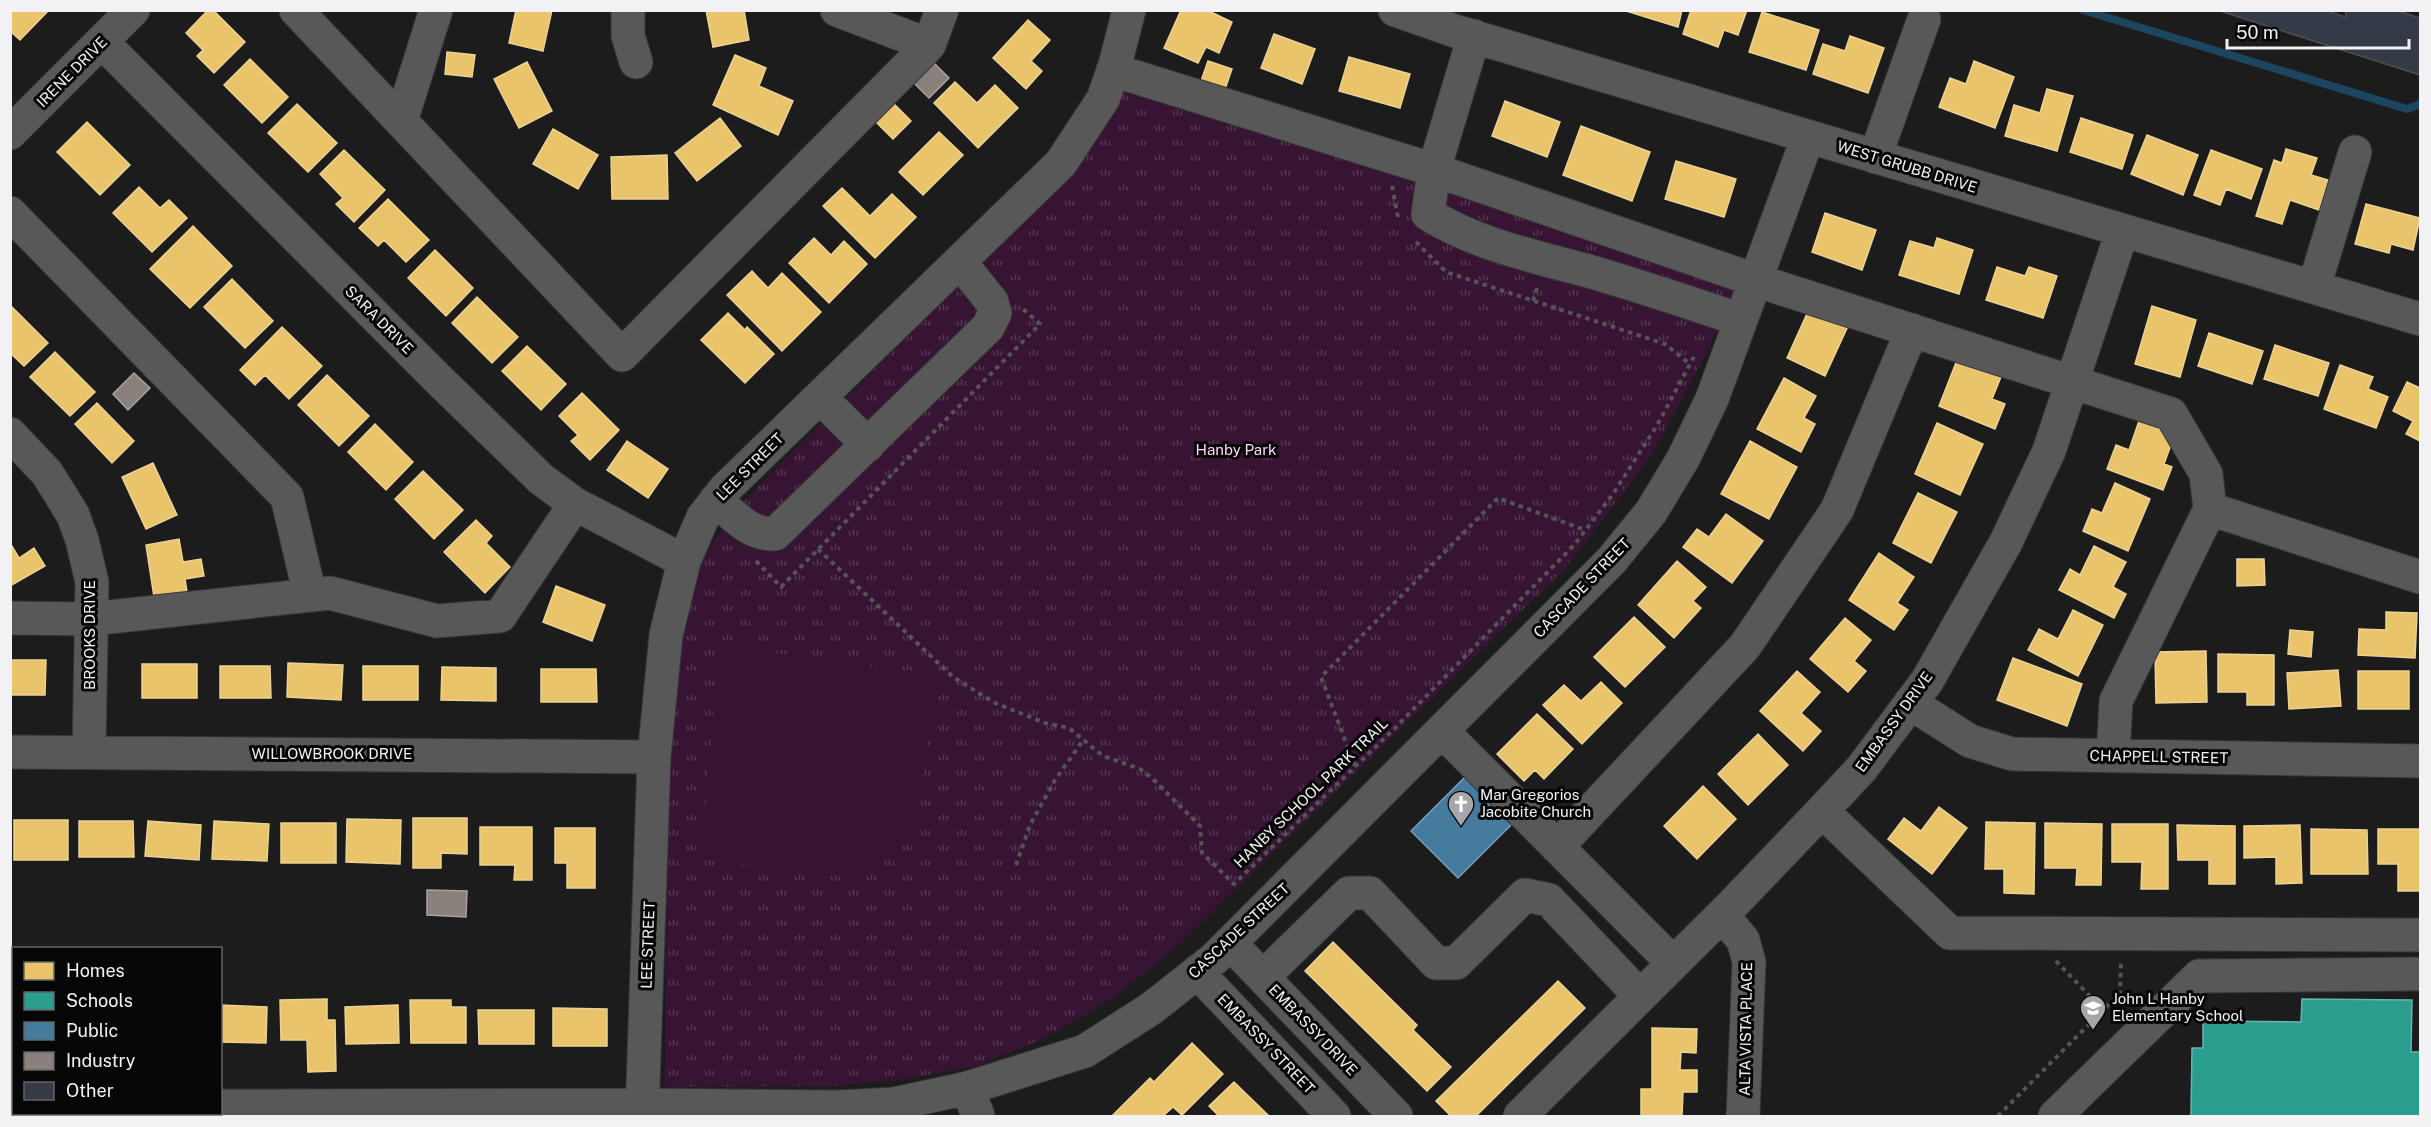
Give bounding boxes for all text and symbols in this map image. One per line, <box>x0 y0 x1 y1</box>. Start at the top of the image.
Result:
scale bar <box>2227 12 2408 50</box>
text: 50 m <box>2236 22 2279 43</box>
street label: IRENE DRIVE <box>33 33 110 110</box>
street label: WEST GRUBB DRIVE <box>1835 137 1979 196</box>
street label: SARA DRIVE <box>342 282 417 357</box>
street label: LEE STREET <box>713 430 787 504</box>
park label: Hanby Park <box>1196 441 1276 458</box>
street label: CASCADE STREET <box>1530 534 1633 641</box>
street label: BROOKS DRIVE <box>81 580 98 690</box>
street label: EMBASSY DRIVE <box>1852 668 1936 775</box>
street label: HANBY SCHOOL PARK TRAIL <box>1230 714 1391 871</box>
street label: WILLOWBROOK DRIVE <box>252 745 412 762</box>
street label: CHAPPELL STREET <box>2090 747 2229 766</box>
place label: Mar Gregorios Jacobite Church <box>1480 786 1591 820</box>
church icon: Mar Gregorios Jacobite Church <box>1446 789 1476 827</box>
street label: CASCADE STREET <box>1185 880 1293 982</box>
street label: LEE STREET <box>637 901 658 989</box>
legend <box>12 947 222 1115</box>
text: Homes <box>66 960 125 981</box>
street label: ALTA VISTA PLACE <box>1736 962 1755 1096</box>
street label: EMBASSY DRIVE <box>1266 981 1361 1079</box>
text: Schools <box>66 990 133 1011</box>
street label: EMBASSY STREET <box>1214 990 1318 1097</box>
place label: John L Hanby Elementary School <box>2112 990 2244 1024</box>
school or university icon: John L Hanby Elementary School <box>2078 993 2108 1031</box>
text: Public <box>66 1020 118 1041</box>
text: Industry <box>66 1050 136 1071</box>
text: Other <box>66 1080 114 1101</box>

